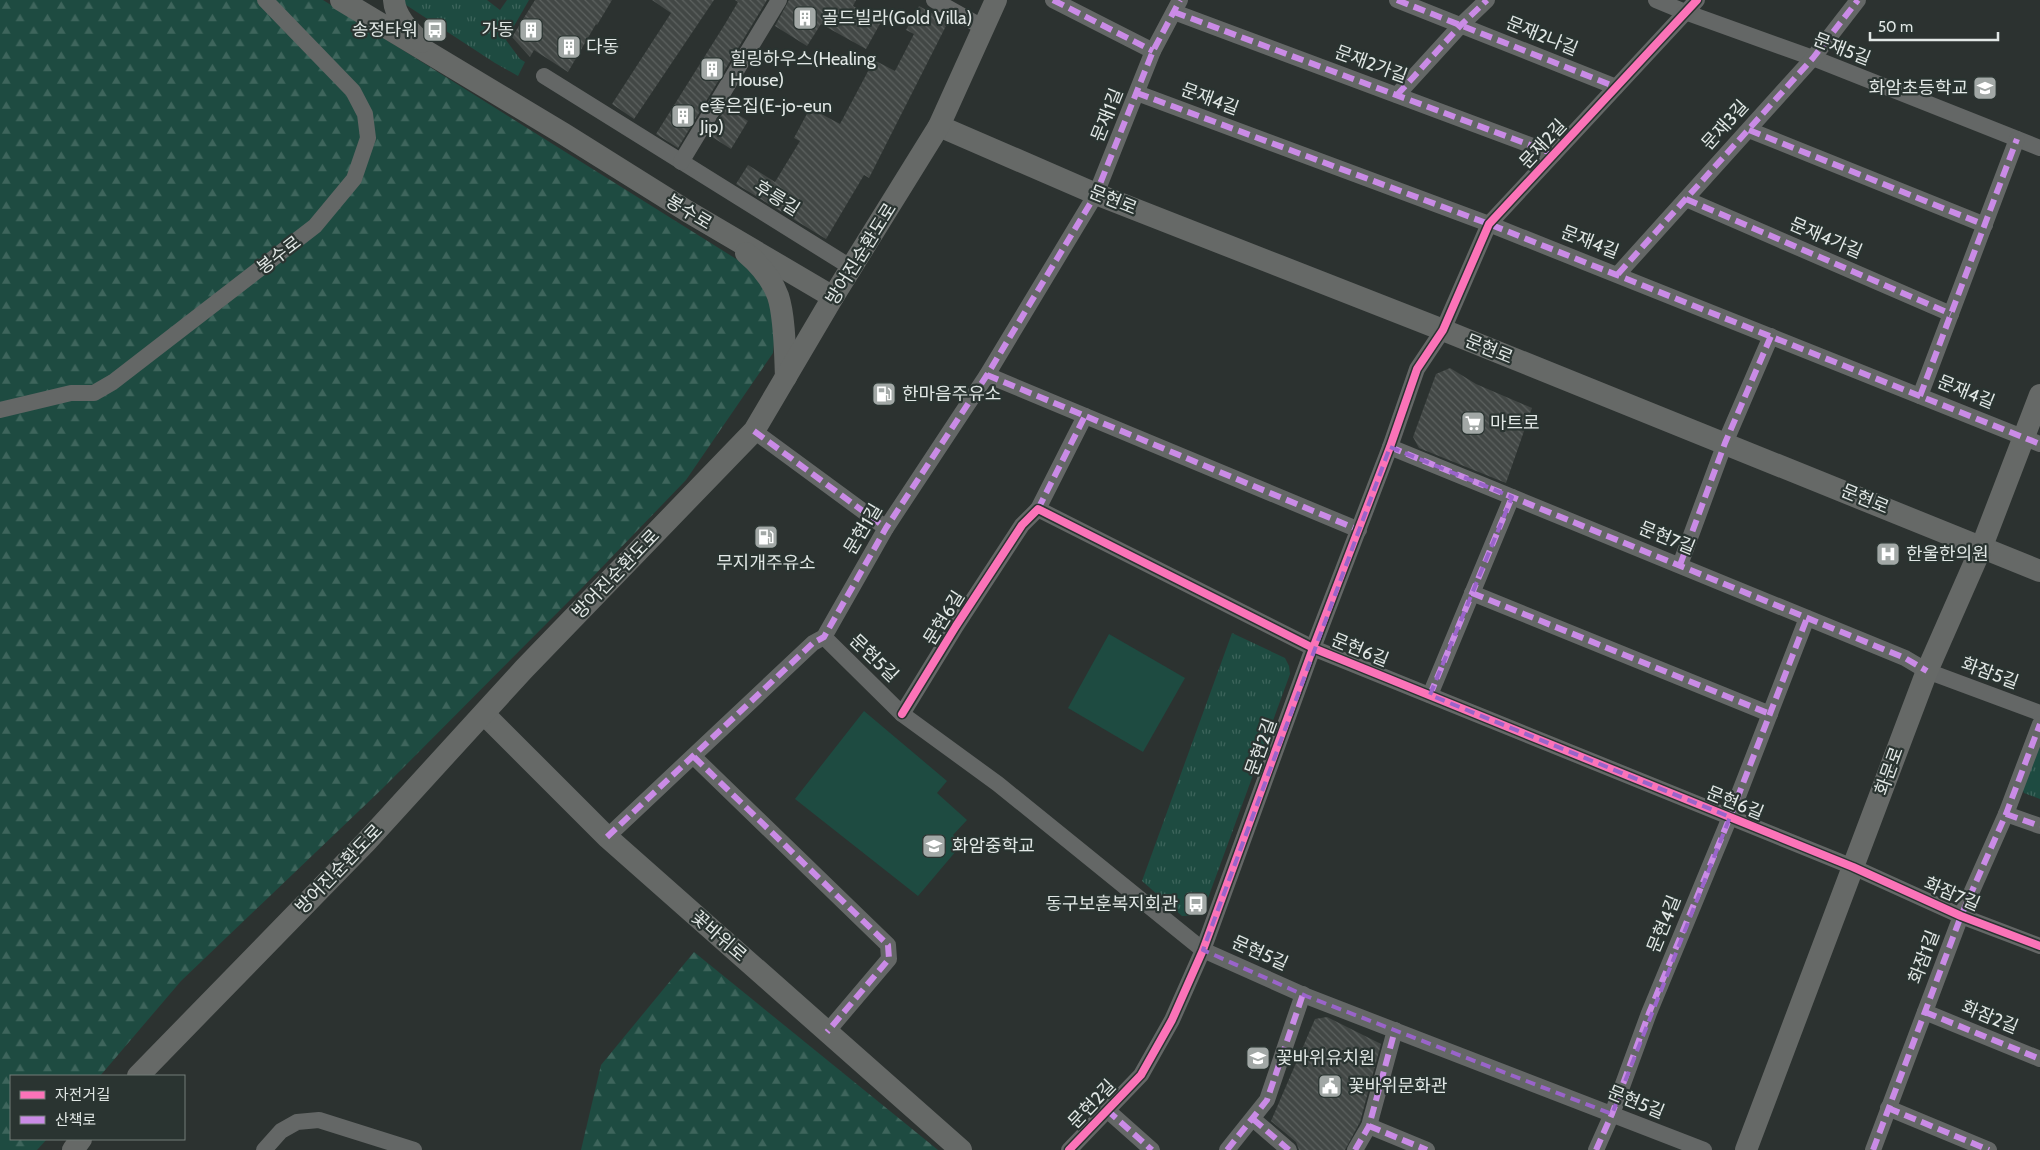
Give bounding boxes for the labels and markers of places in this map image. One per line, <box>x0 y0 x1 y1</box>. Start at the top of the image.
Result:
building icon: 골드빌라(Gold Villa) <box>792 5 818 31</box>
place label: 골드빌라(Gold Villa) <box>822 7 972 29</box>
bus stop icon: 송정타워 <box>422 17 448 43</box>
building icon: 가동 <box>518 17 544 43</box>
place label: 송정타워 <box>352 19 418 41</box>
place label: 가동 <box>481 19 514 41</box>
building icon: 다동 <box>556 34 582 60</box>
place label: 다동 <box>586 36 619 58</box>
place label: 힐링하우스(Healing House) <box>730 48 877 91</box>
building icon: 힐링하우스(Healing House) <box>699 56 725 82</box>
school or university icon: 화암초등학교 <box>1972 75 1998 101</box>
place label: 화암초등학교 <box>1869 77 1968 99</box>
place label: e좋은집(E-jo-eun Jip) <box>699 95 832 138</box>
building icon: e좋은집(E-jo-eun Jip) <box>670 103 696 129</box>
fuel station icon: 한마음주유소 <box>871 381 897 407</box>
place label: 한마음주유소 <box>902 383 1001 405</box>
supermarket icon: 마트로 <box>1460 410 1486 436</box>
place label: 마트로 <box>1490 412 1540 434</box>
fuel station icon: 무지개주유소 <box>753 524 779 550</box>
hospital icon: 한울한의원 <box>1875 541 1901 567</box>
place label: 한울한의원 <box>1906 543 1989 565</box>
place label: 무지개주유소 <box>716 552 816 574</box>
school or university icon: 화암중학교 <box>921 833 947 859</box>
place label: 화암중학교 <box>952 835 1035 857</box>
bus stop icon: 동구보훈복지회관 <box>1183 891 1209 917</box>
place label: 동구보훈복지회관 <box>1046 893 1178 915</box>
school or university icon: 꽃바위유치원 <box>1245 1045 1271 1071</box>
place label: 꽃바위유치원 <box>1276 1047 1375 1069</box>
public building icon: 꽃바위문화관 <box>1317 1073 1343 1099</box>
place label: 꽃바위문화관 <box>1348 1075 1448 1097</box>

